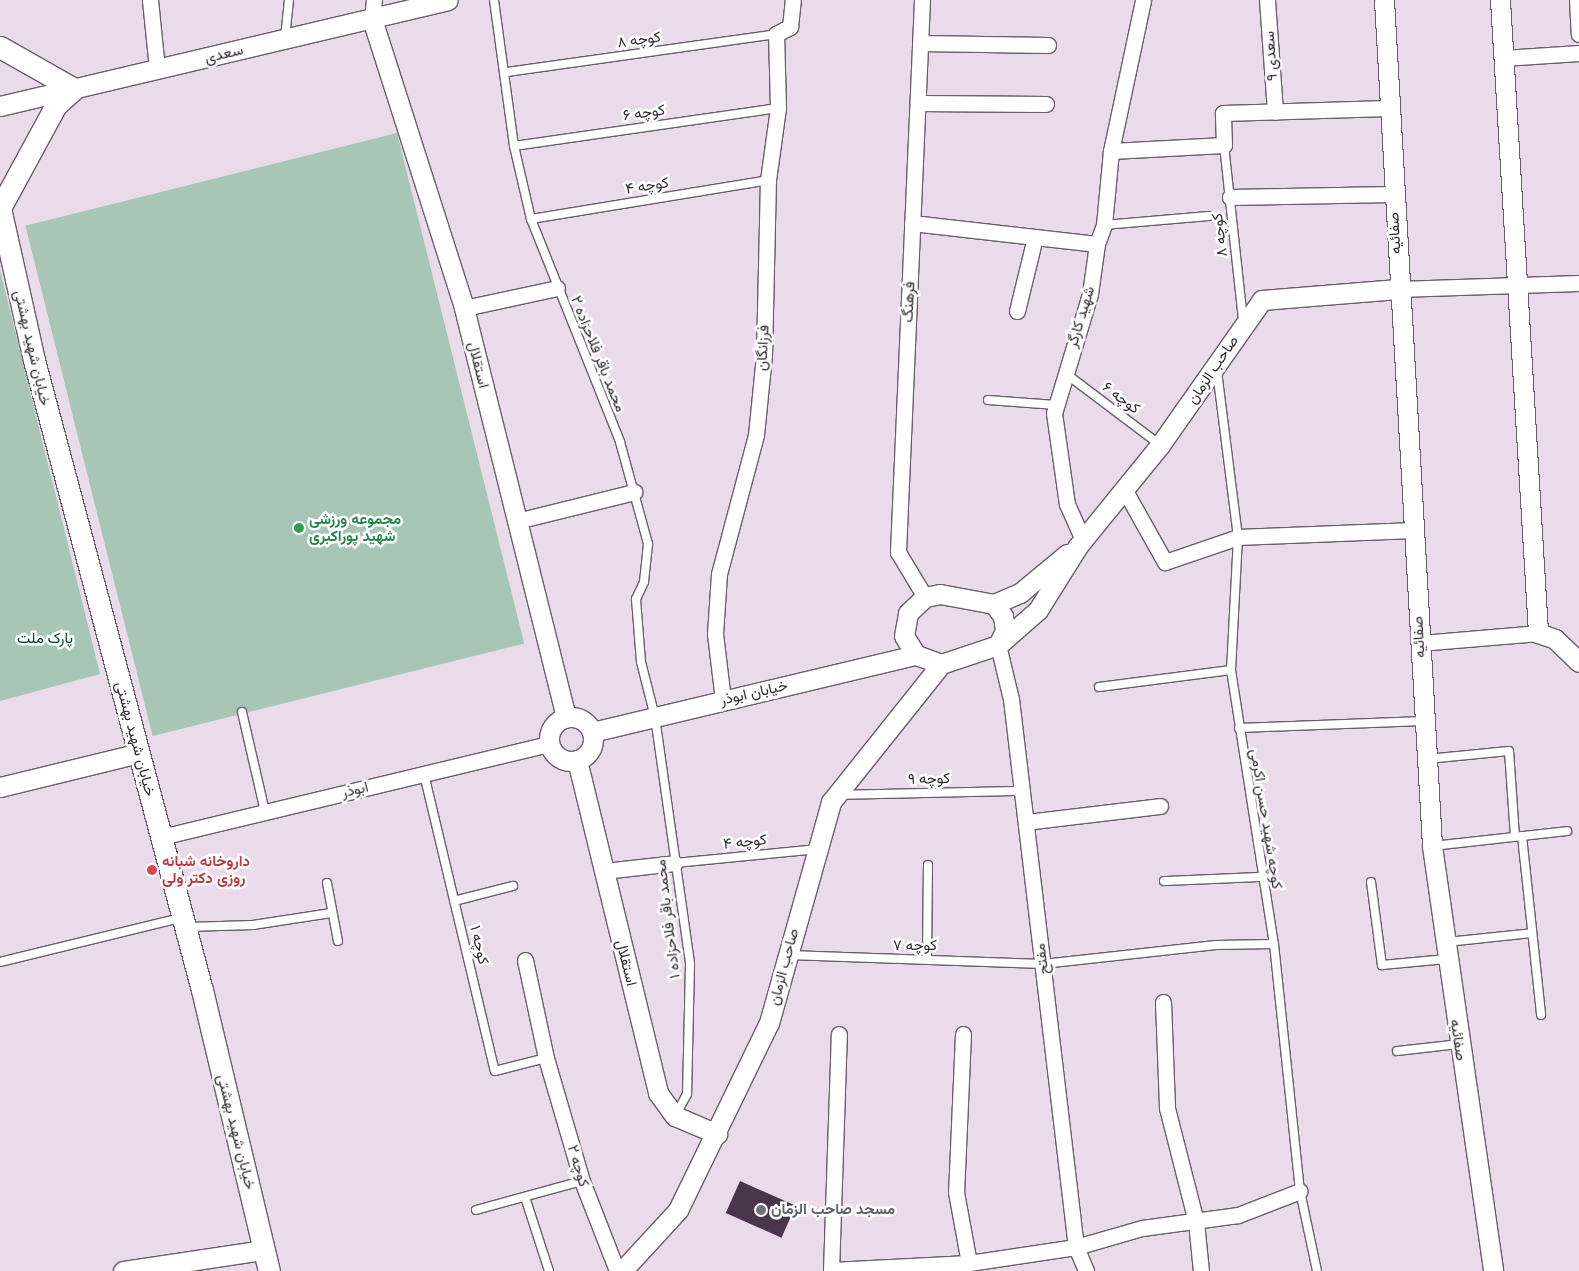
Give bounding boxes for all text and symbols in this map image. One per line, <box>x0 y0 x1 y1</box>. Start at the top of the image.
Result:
street label: کوچه ۸ <box>616 28 662 52</box>
street label: سعدی ۹ <box>1260 30 1282 82</box>
street label: سعدی <box>203 41 245 67</box>
street label: کوچه ۶ <box>622 101 666 125</box>
street label: کوچه ۴ <box>624 174 670 198</box>
street label: کوچه ۸ <box>1208 212 1232 258</box>
street label: صفائیه <box>1385 212 1405 254</box>
street label: فرهنگ <box>899 281 919 323</box>
street label: شهید کارگر <box>1063 284 1099 350</box>
street label: خیابان شهید بهشتی <box>10 288 54 408</box>
street label: محمد باقر فلاحزاده ۲ <box>567 293 629 415</box>
street label: فرزانگان <box>753 325 773 371</box>
street label: صاحب الزمان <box>1184 332 1242 408</box>
street label: استقلال <box>464 340 492 390</box>
street label: کوچه ۶ <box>1099 378 1143 418</box>
place label: مجموعه ورزشی شهید پوراکبری <box>309 510 401 545</box>
marker: مجموعه ورزشی شهید پوراکبری <box>293 522 305 534</box>
street label: صفائیه <box>1409 616 1429 658</box>
park label: پارک ملت <box>17 630 73 648</box>
street label: خیابان ابوذر <box>719 677 789 709</box>
street label: خیابان شهید بهشتی <box>111 680 159 798</box>
street label: کوچه شهید حسن اکرمی <box>1246 748 1286 890</box>
street label: کوچه ۹ <box>908 770 950 788</box>
street label: ابوذر <box>340 778 370 802</box>
street label: کوچه ۴ <box>722 831 768 853</box>
place label: داروخانه شبانه روزی دکتر ولی <box>162 852 250 887</box>
street label: محمد باقر فلاحزاده ۱ <box>652 858 684 980</box>
marker: داروخانه شبانه روزی دکتر ولی <box>146 864 158 876</box>
street label: کوچه ۱ <box>466 924 492 966</box>
street label: صاحب الزمان <box>765 927 803 1007</box>
street label: کوچه ۷ <box>893 937 937 955</box>
street label: استقلال <box>612 938 640 988</box>
street label: مفتح <box>1031 942 1053 976</box>
street label: صفائیه <box>1446 1018 1470 1062</box>
street label: خیابان شهید بهشتی <box>213 1073 259 1191</box>
street label: کوچه ۲ <box>563 1143 593 1189</box>
place label: مسجد صاحب الزمان <box>771 1201 895 1219</box>
marker: مسجد صاحب الزمان <box>755 1204 767 1216</box>

